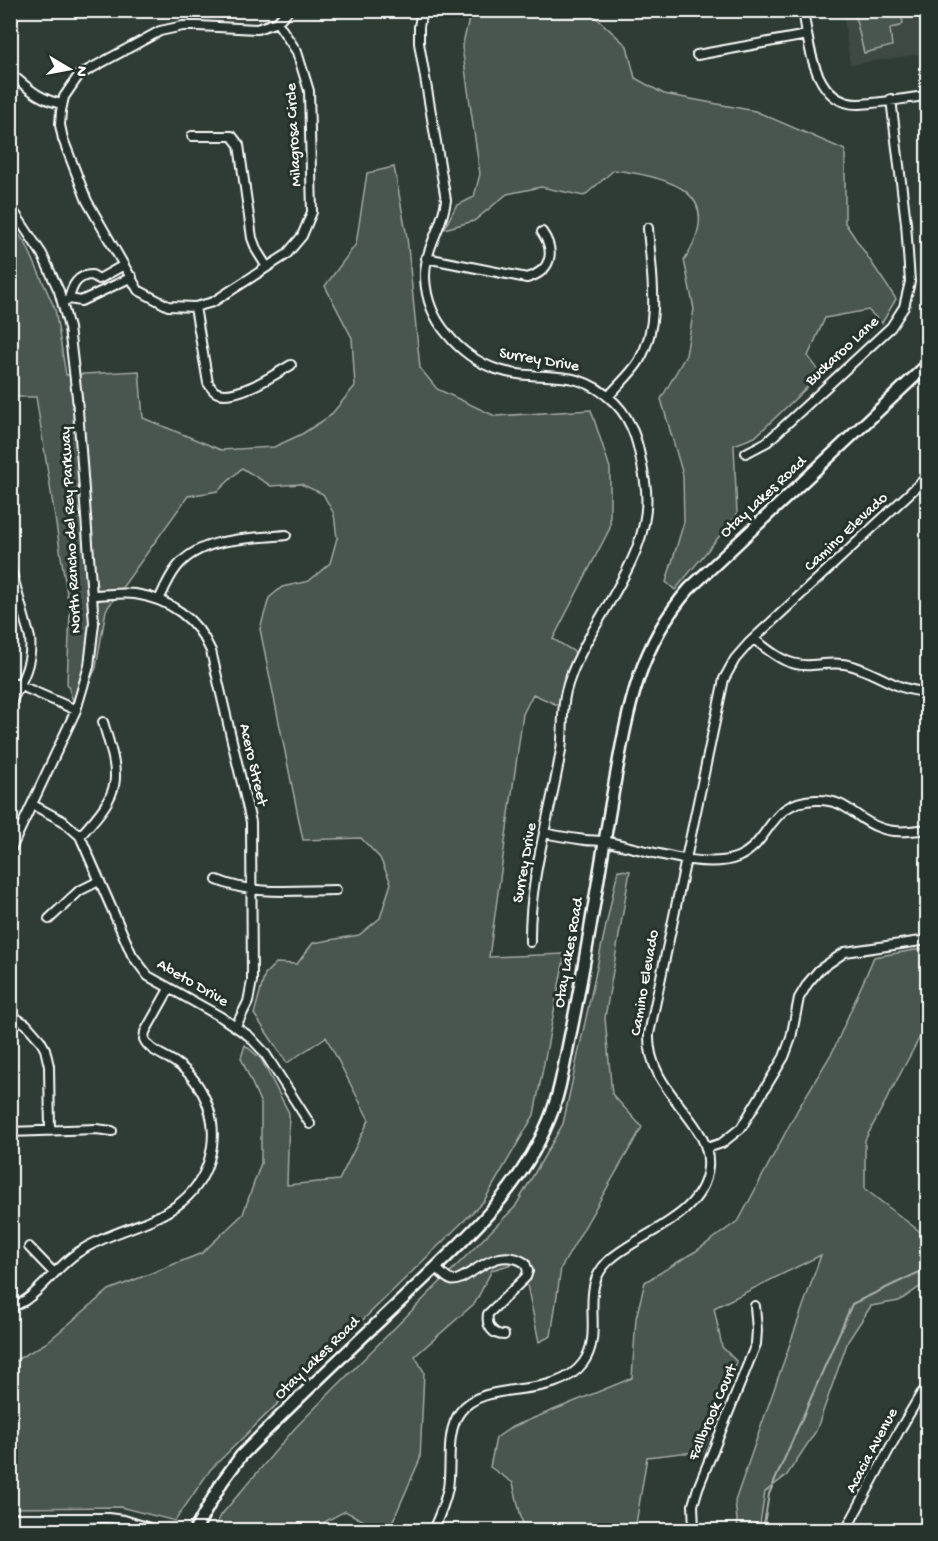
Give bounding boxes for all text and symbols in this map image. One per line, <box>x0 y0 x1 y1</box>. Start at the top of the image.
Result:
north arrow <box>39 39 99 99</box>
text: N <box>70 64 91 78</box>
street label: Milagrosa Circle <box>283 82 307 187</box>
street label: Buckaroo Lane <box>801 313 884 392</box>
street label: Surrey Drive <box>497 345 581 378</box>
street label: North Rancho del Rey Parkway <box>57 426 87 634</box>
street label: Otay Lakes Road <box>717 452 812 543</box>
street label: Camino Elevado <box>801 489 893 577</box>
street label: Acero Street <box>233 722 271 809</box>
street label: Surrey Drive <box>510 821 543 905</box>
street label: Otay Lakes Road <box>551 895 589 1010</box>
street label: Camino Elevado <box>627 928 665 1038</box>
street label: Abeto Drive <box>153 956 232 1013</box>
street label: Otay Lakes Road <box>271 1312 366 1405</box>
street label: Fallbrook Court <box>685 1361 743 1465</box>
street label: Acacia Avenue <box>843 1405 904 1497</box>

